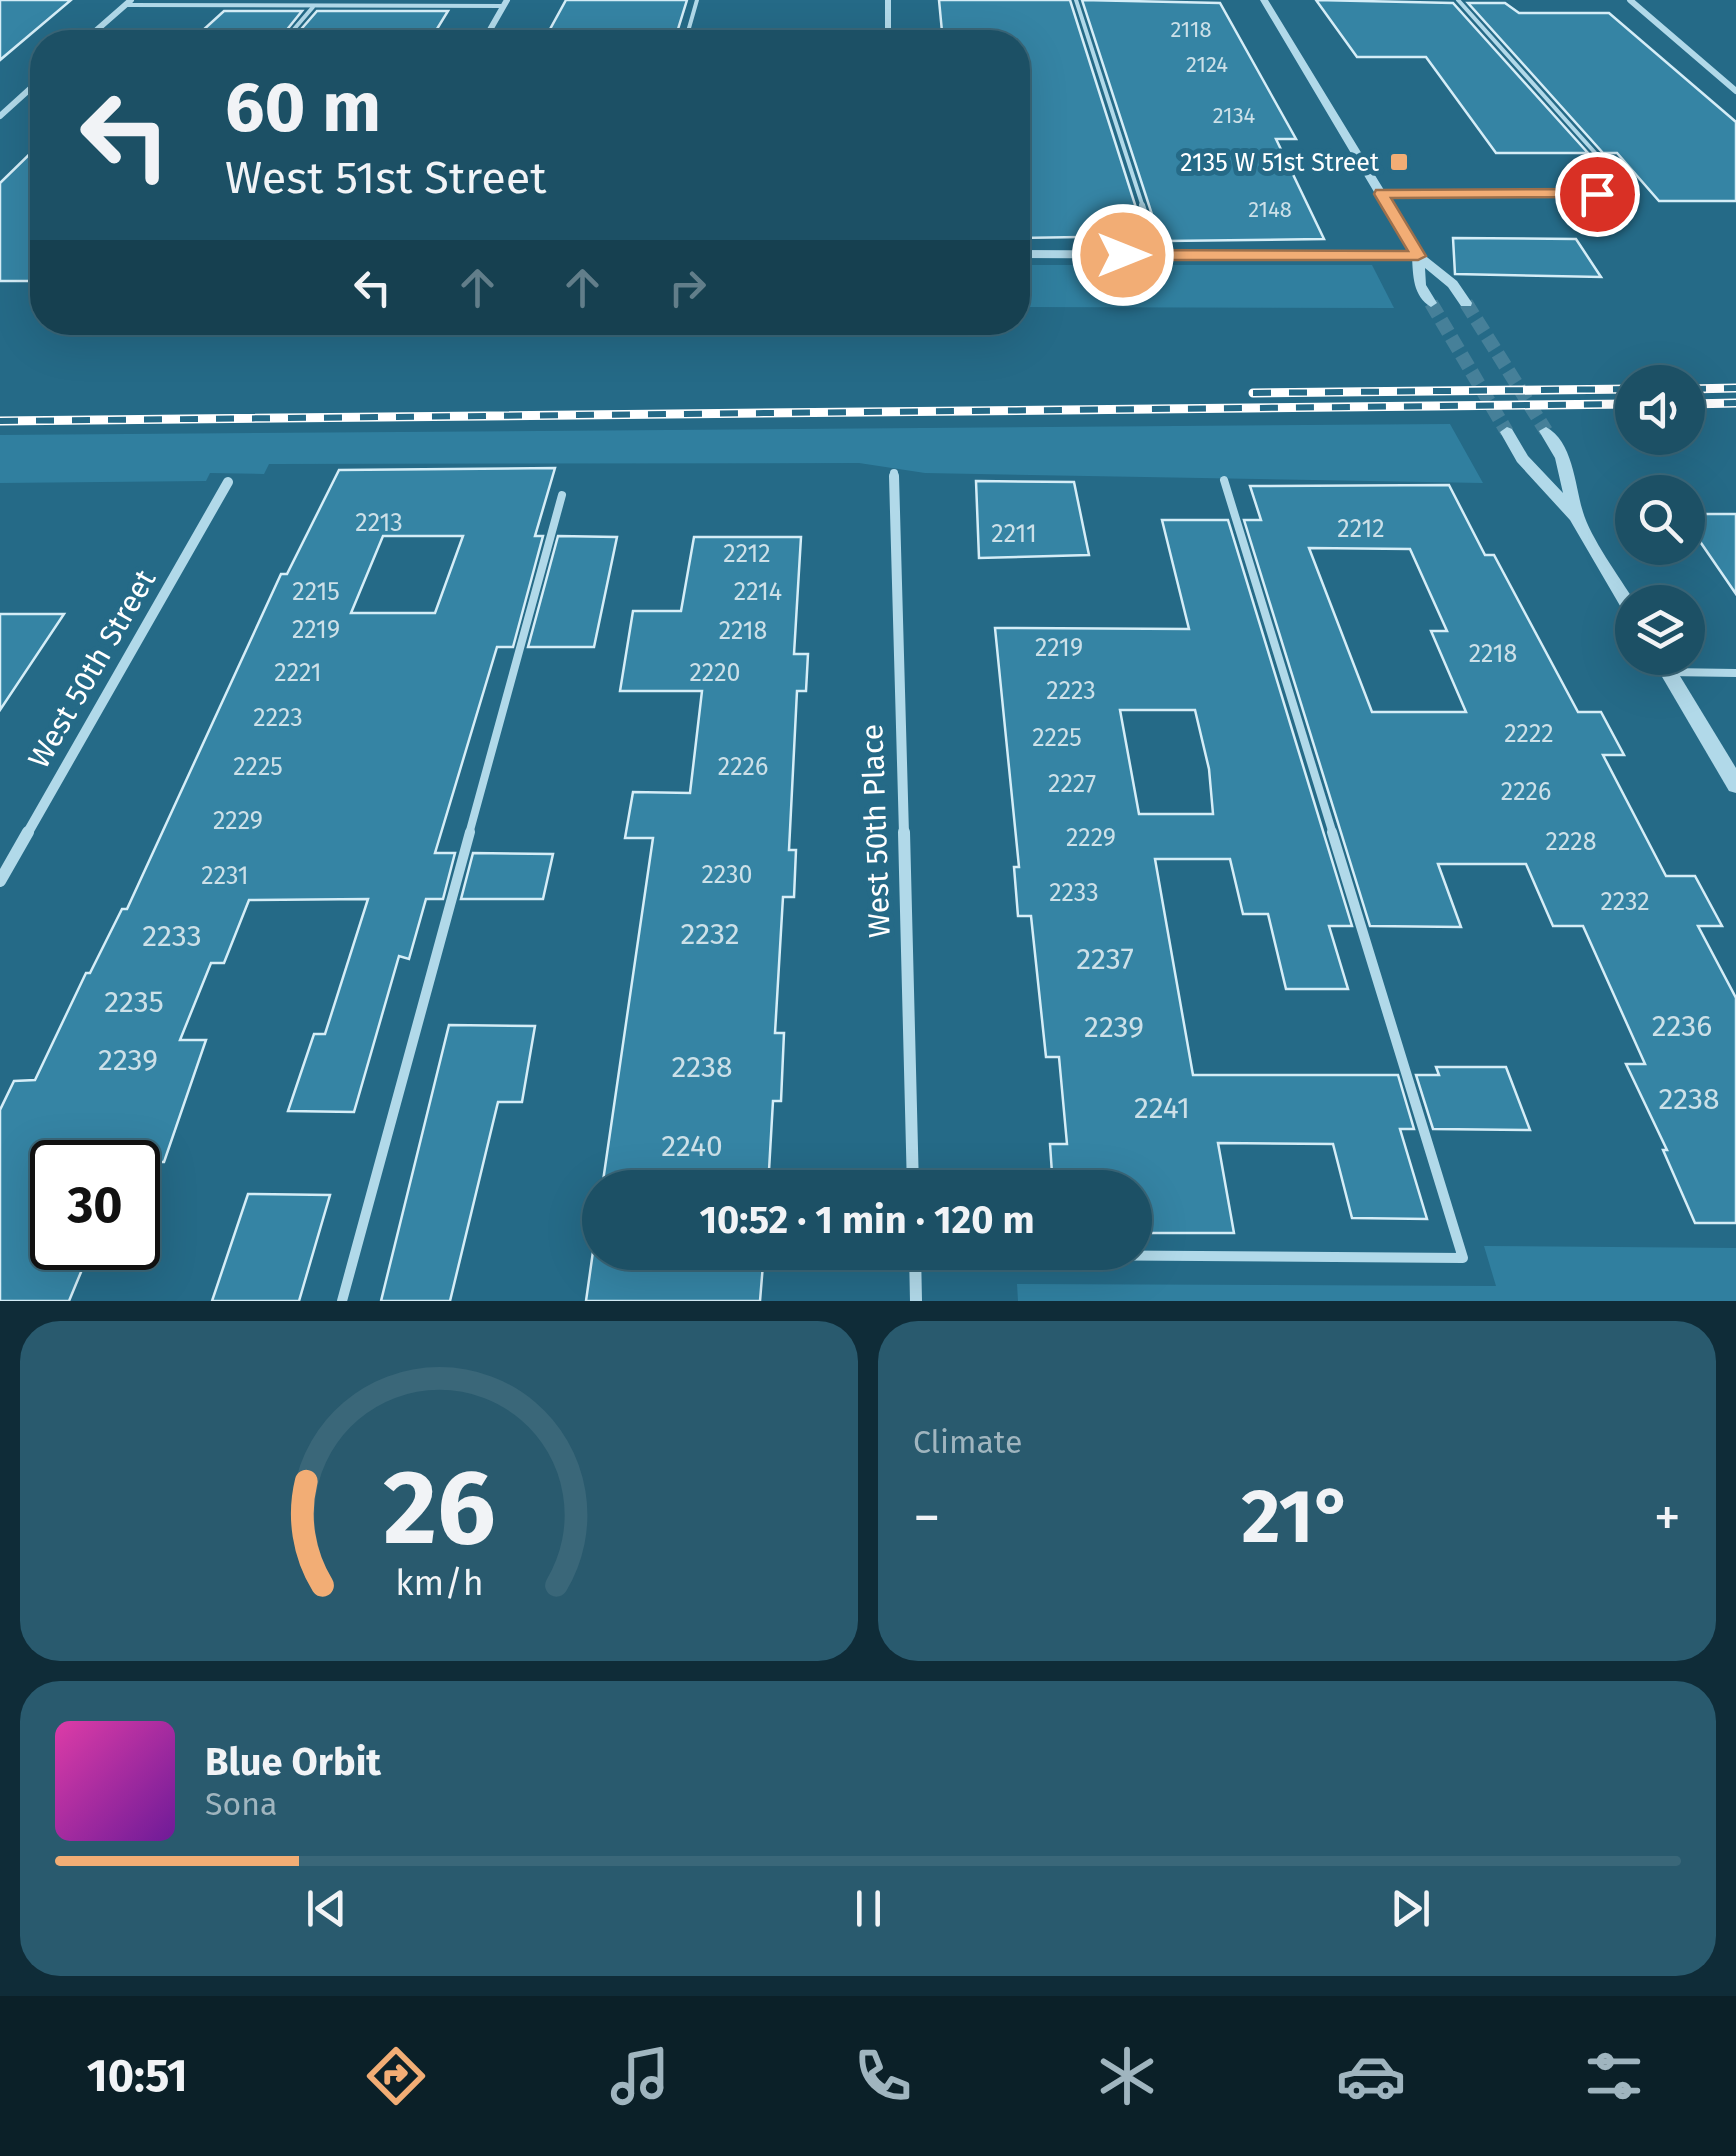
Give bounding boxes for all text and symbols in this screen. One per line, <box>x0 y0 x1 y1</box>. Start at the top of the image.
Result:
house number: 2118 <box>1170 16 1212 43</box>
house number: 2124 <box>1186 51 1228 78</box>
text: 60 m <box>225 66 381 150</box>
icon: left <box>60 70 190 200</box>
house number: 2134 <box>1213 102 1256 129</box>
place label: 2135 W 51st Street <box>1180 148 1380 178</box>
text: West 51st Street <box>225 151 546 205</box>
marker: 2135 W 51st Street <box>1388 151 1410 173</box>
pin <box>1555 152 1640 237</box>
icon: arrive <box>1570 167 1625 222</box>
house number: 2148 <box>1248 196 1292 223</box>
position arrow <box>1071 203 1175 307</box>
icon: left <box>345 260 400 315</box>
icon: ahead <box>450 260 505 315</box>
icon: ahead <box>555 260 610 315</box>
icon: right <box>660 260 715 315</box>
map controls <box>1615 365 1705 675</box>
button: sound <box>1615 365 1705 455</box>
button: search <box>1615 475 1705 565</box>
house number: 2213 <box>355 508 403 538</box>
house number: 2212 <box>1337 514 1385 544</box>
house number: 2211 <box>991 519 1037 549</box>
house number: 2212 <box>723 539 771 569</box>
street label: West 50th Street <box>21 563 163 775</box>
house number: 2215 <box>292 577 340 607</box>
house number: 2214 <box>734 577 782 607</box>
button: layers <box>1615 585 1705 675</box>
house number: 2219 <box>292 615 340 645</box>
house number: 2218 <box>719 616 767 646</box>
house number: 2219 <box>1035 633 1083 663</box>
house number: 2218 <box>1469 639 1517 669</box>
house number: 2221 <box>274 658 322 688</box>
house number: 2220 <box>689 658 741 688</box>
house number: 2223 <box>1046 676 1096 706</box>
house number: 2223 <box>253 703 303 733</box>
house number: 2222 <box>1504 719 1554 749</box>
street label: West 50th Place <box>854 723 898 939</box>
house number: 2225 <box>1032 723 1082 753</box>
house number: 2225 <box>233 752 283 782</box>
house number: 2226 <box>718 752 768 782</box>
house number: 2227 <box>1048 769 1096 799</box>
house number: 2226 <box>1501 777 1551 807</box>
house number: 2229 <box>213 806 263 836</box>
house number: 2229 <box>1066 823 1116 853</box>
house number: 2228 <box>1546 827 1596 857</box>
house number: 2230 <box>701 860 753 890</box>
house number: 2231 <box>201 861 249 891</box>
house number: 2233 <box>1049 878 1099 908</box>
house number: 2232 <box>1600 887 1650 917</box>
house number: 2232 <box>680 916 740 952</box>
house number: 2233 <box>142 918 202 954</box>
house number: 2237 <box>1076 941 1134 977</box>
house number: 2235 <box>104 984 164 1020</box>
house number: 2236 <box>1652 1008 1712 1044</box>
house number: 2239 <box>1084 1009 1144 1045</box>
house number: 2239 <box>98 1042 158 1078</box>
house number: 2238 <box>671 1049 733 1085</box>
house number: 2238 <box>1658 1081 1720 1117</box>
house number: 2241 <box>1134 1090 1190 1126</box>
house number: 2240 <box>661 1128 723 1164</box>
speed limit sign: 30 <box>30 1140 160 1270</box>
text: 10:52 · 1 min · 120 m <box>699 1197 1035 1243</box>
text: Climate <box>913 1423 1022 1461</box>
text: 26 <box>383 1446 495 1571</box>
text: 21° <box>1242 1472 1353 1562</box>
text: − <box>913 1485 941 1551</box>
text: + <box>1654 1485 1681 1551</box>
text: km/h <box>395 1562 483 1604</box>
text: Blue Orbit <box>205 1739 381 1785</box>
text: Sona <box>205 1785 277 1823</box>
icon: previous <box>299 1881 354 1936</box>
icon: pause <box>841 1881 896 1936</box>
icon: next <box>1383 1881 1438 1936</box>
icon: directions <box>361 2041 431 2111</box>
icon: music <box>605 2041 675 2111</box>
icon: phone <box>848 2041 918 2111</box>
icon: climate <box>1092 2041 1162 2111</box>
icon: car <box>1336 2041 1406 2111</box>
icon: filters <box>1579 2041 1649 2111</box>
text: 10:51 <box>87 2049 188 2103</box>

